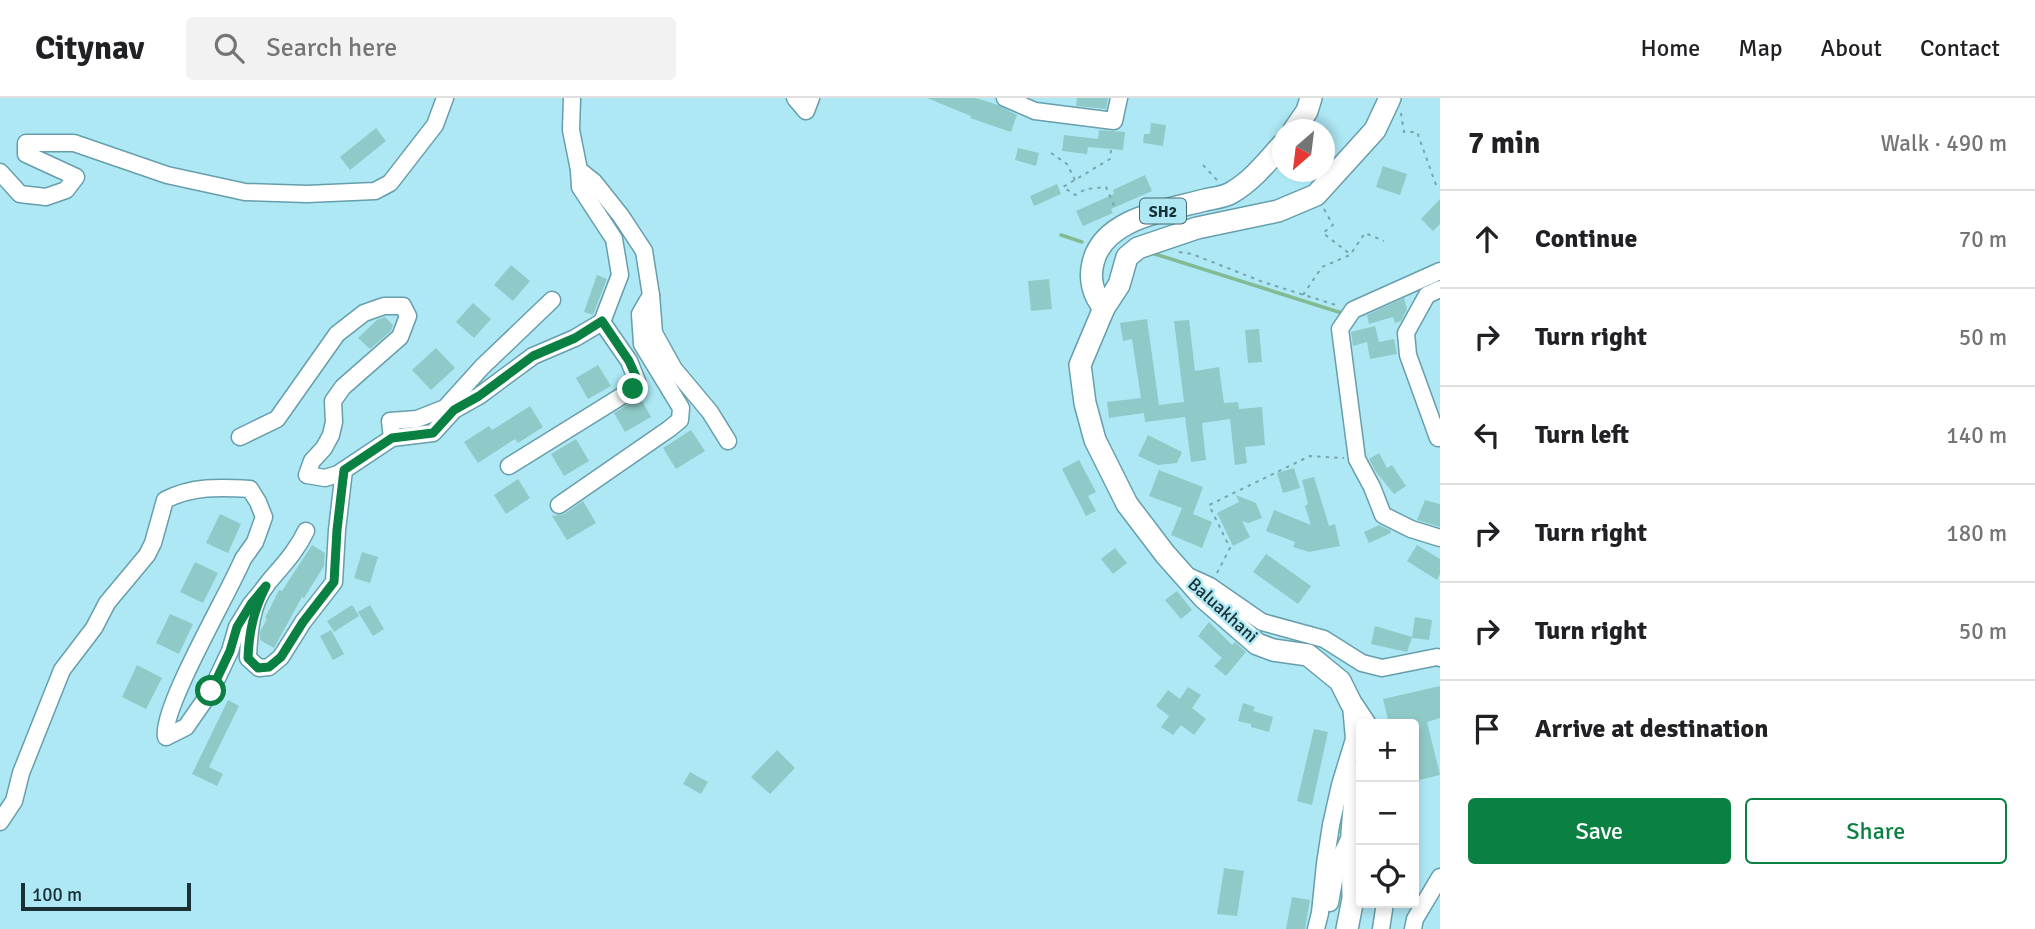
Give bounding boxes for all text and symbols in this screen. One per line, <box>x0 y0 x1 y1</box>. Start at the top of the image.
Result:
search box <box>186 17 676 80</box>
text: Citynav <box>35 28 144 69</box>
icon: search <box>210 29 248 67</box>
text: Search here <box>266 32 397 64</box>
text: Home <box>1640 33 1700 63</box>
text: Map <box>1738 33 1783 63</box>
text: About <box>1821 33 1882 63</box>
text: Contact <box>1920 33 2000 63</box>
north arrow <box>1272 119 1335 182</box>
text: 7 min <box>1468 125 1540 162</box>
text: Walk · 490 m <box>1881 129 2007 158</box>
road number: SH2 <box>1140 198 1186 223</box>
icon: ahead <box>1468 220 1506 258</box>
text: Continue <box>1535 223 1637 255</box>
text: 70 m <box>1959 225 2007 254</box>
icon: right <box>1468 318 1506 356</box>
text: Turn right <box>1535 321 1647 353</box>
text: 50 m <box>1959 323 2007 352</box>
route end <box>617 373 648 404</box>
icon: left <box>1468 416 1506 454</box>
text: Turn left <box>1535 419 1629 451</box>
text: 140 m <box>1946 421 2007 450</box>
icon: right <box>1468 514 1506 552</box>
text: Turn right <box>1535 517 1647 549</box>
text: 180 m <box>1946 519 2007 548</box>
street label: Baluakhani <box>1183 573 1263 647</box>
icon: right <box>1468 612 1506 650</box>
text: Turn right <box>1535 615 1647 647</box>
text: 50 m <box>1959 617 2007 646</box>
route start <box>195 675 226 706</box>
icon: arrive <box>1468 710 1506 748</box>
text: Arrive at destination <box>1535 713 1768 745</box>
map controls <box>1356 719 1419 908</box>
button: + <box>1356 719 1419 782</box>
button: − <box>1356 782 1419 845</box>
button: Save <box>1468 798 1731 864</box>
button: Share <box>1745 798 2007 864</box>
button: locate <box>1356 845 1419 908</box>
scale bar <box>21 880 191 912</box>
text: 100 m <box>32 883 82 907</box>

